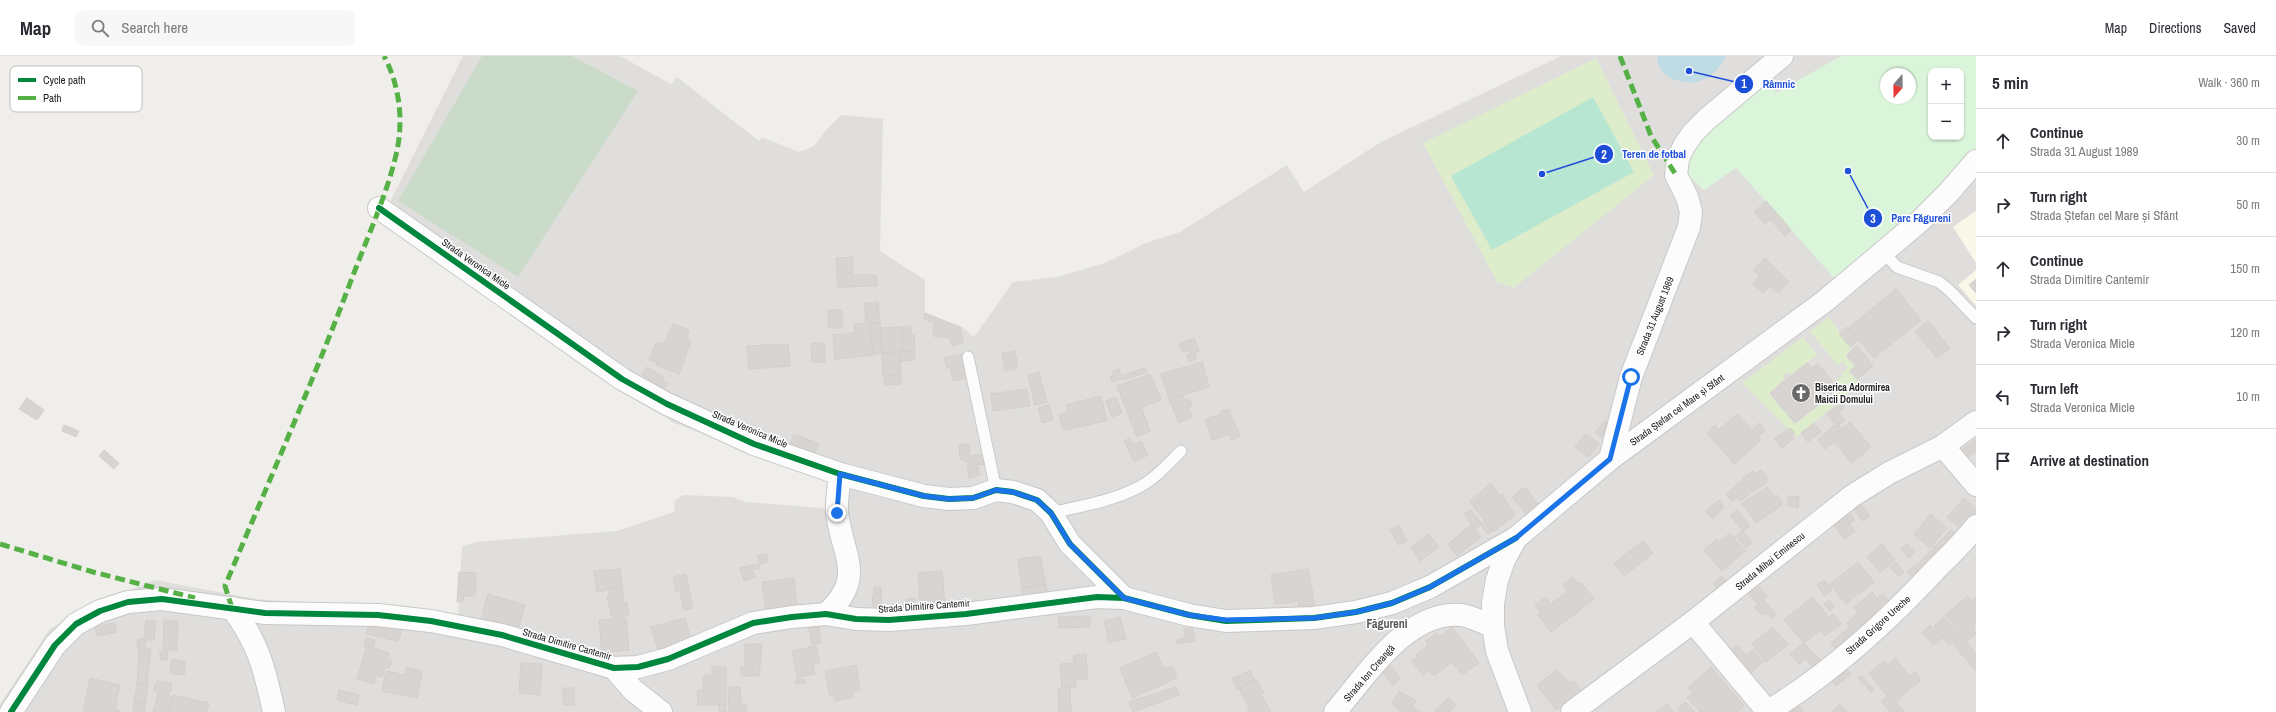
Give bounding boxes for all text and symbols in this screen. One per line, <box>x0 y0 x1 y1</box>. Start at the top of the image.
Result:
search box <box>75 10 355 46</box>
text: Map <box>20 15 51 41</box>
icon: search <box>89 17 111 39</box>
text: Search here <box>121 17 188 38</box>
text: Map <box>2105 19 2127 37</box>
text: Directions <box>2149 19 2201 37</box>
text: Saved <box>2223 19 2256 37</box>
legend <box>10 66 142 112</box>
north arrow <box>1880 68 1916 104</box>
map controls <box>1928 68 1964 140</box>
button: + <box>1928 68 1964 104</box>
text: 5 min <box>1992 71 2028 94</box>
text: Cycle path <box>43 73 86 87</box>
callout: Râmnic <box>1734 73 1803 96</box>
text: Walk · 360 m <box>2198 74 2260 91</box>
text: 1 <box>1741 76 1747 92</box>
text: Râmnic <box>1763 77 1795 91</box>
text: Path <box>43 91 62 105</box>
button: − <box>1928 104 1964 140</box>
text: Continue <box>2030 122 2083 143</box>
icon: ahead <box>1992 130 2014 152</box>
text: 30 m <box>2236 132 2260 149</box>
callout: Teren de fotbal <box>1594 143 1694 166</box>
text: Strada 31 August 1989 <box>2030 143 2138 160</box>
text: 2 <box>1601 147 1607 163</box>
text: Teren de fotbal <box>1622 147 1686 161</box>
text: Turn right <box>2030 186 2087 207</box>
icon: right <box>1992 194 2014 216</box>
text: 50 m <box>2236 196 2260 213</box>
callout: Parc Făgureni <box>1863 207 1959 230</box>
text: Strada Ștefan cel Mare și Sfânt <box>2030 207 2178 224</box>
text: 3 <box>1870 211 1876 227</box>
text: Parc Făgureni <box>1891 211 1951 225</box>
street label: Strada Veronica Micle <box>439 236 513 293</box>
text: Continue <box>2030 250 2083 271</box>
icon: ahead <box>1992 258 2014 280</box>
text: 150 m <box>2230 260 2260 277</box>
text: Strada Dimitire Cantemir <box>2030 271 2149 288</box>
street label: Strada 31 August 1989 <box>1633 274 1677 357</box>
text: Turn right <box>2030 314 2087 335</box>
icon: right <box>1992 322 2014 344</box>
text: 120 m <box>2230 324 2260 341</box>
text: Strada Veronica Micle <box>2030 335 2135 352</box>
route start <box>1622 368 1640 386</box>
street label: Strada Ștefan cel Mare și Sfânt <box>1627 371 1727 449</box>
text: Turn left <box>2030 378 2078 399</box>
place label: Biserica Adormirea Maicii Domului <box>1815 381 1890 406</box>
church icon: Biserica Adormirea Maicii Domului <box>1790 382 1812 404</box>
icon: left <box>1992 386 2014 408</box>
text: 10 m <box>2236 388 2260 405</box>
text: Strada Veronica Micle <box>2030 399 2135 416</box>
street label: Strada Veronica Micle <box>710 407 790 451</box>
icon: arrive <box>1992 450 2014 472</box>
text: Arrive at destination <box>2030 450 2149 471</box>
route end <box>828 504 846 522</box>
street label: Strada Mihai Eminescu <box>1733 529 1807 593</box>
street label: Strada Grigore Ureche <box>1843 592 1913 658</box>
street label: Strada Dimitire Cantemir <box>878 596 970 616</box>
district label: Făgureni <box>1366 616 1408 632</box>
street label: Strada Dimitire Cantemir <box>521 625 613 663</box>
street label: Strada Ion Creangă <box>1341 641 1398 704</box>

